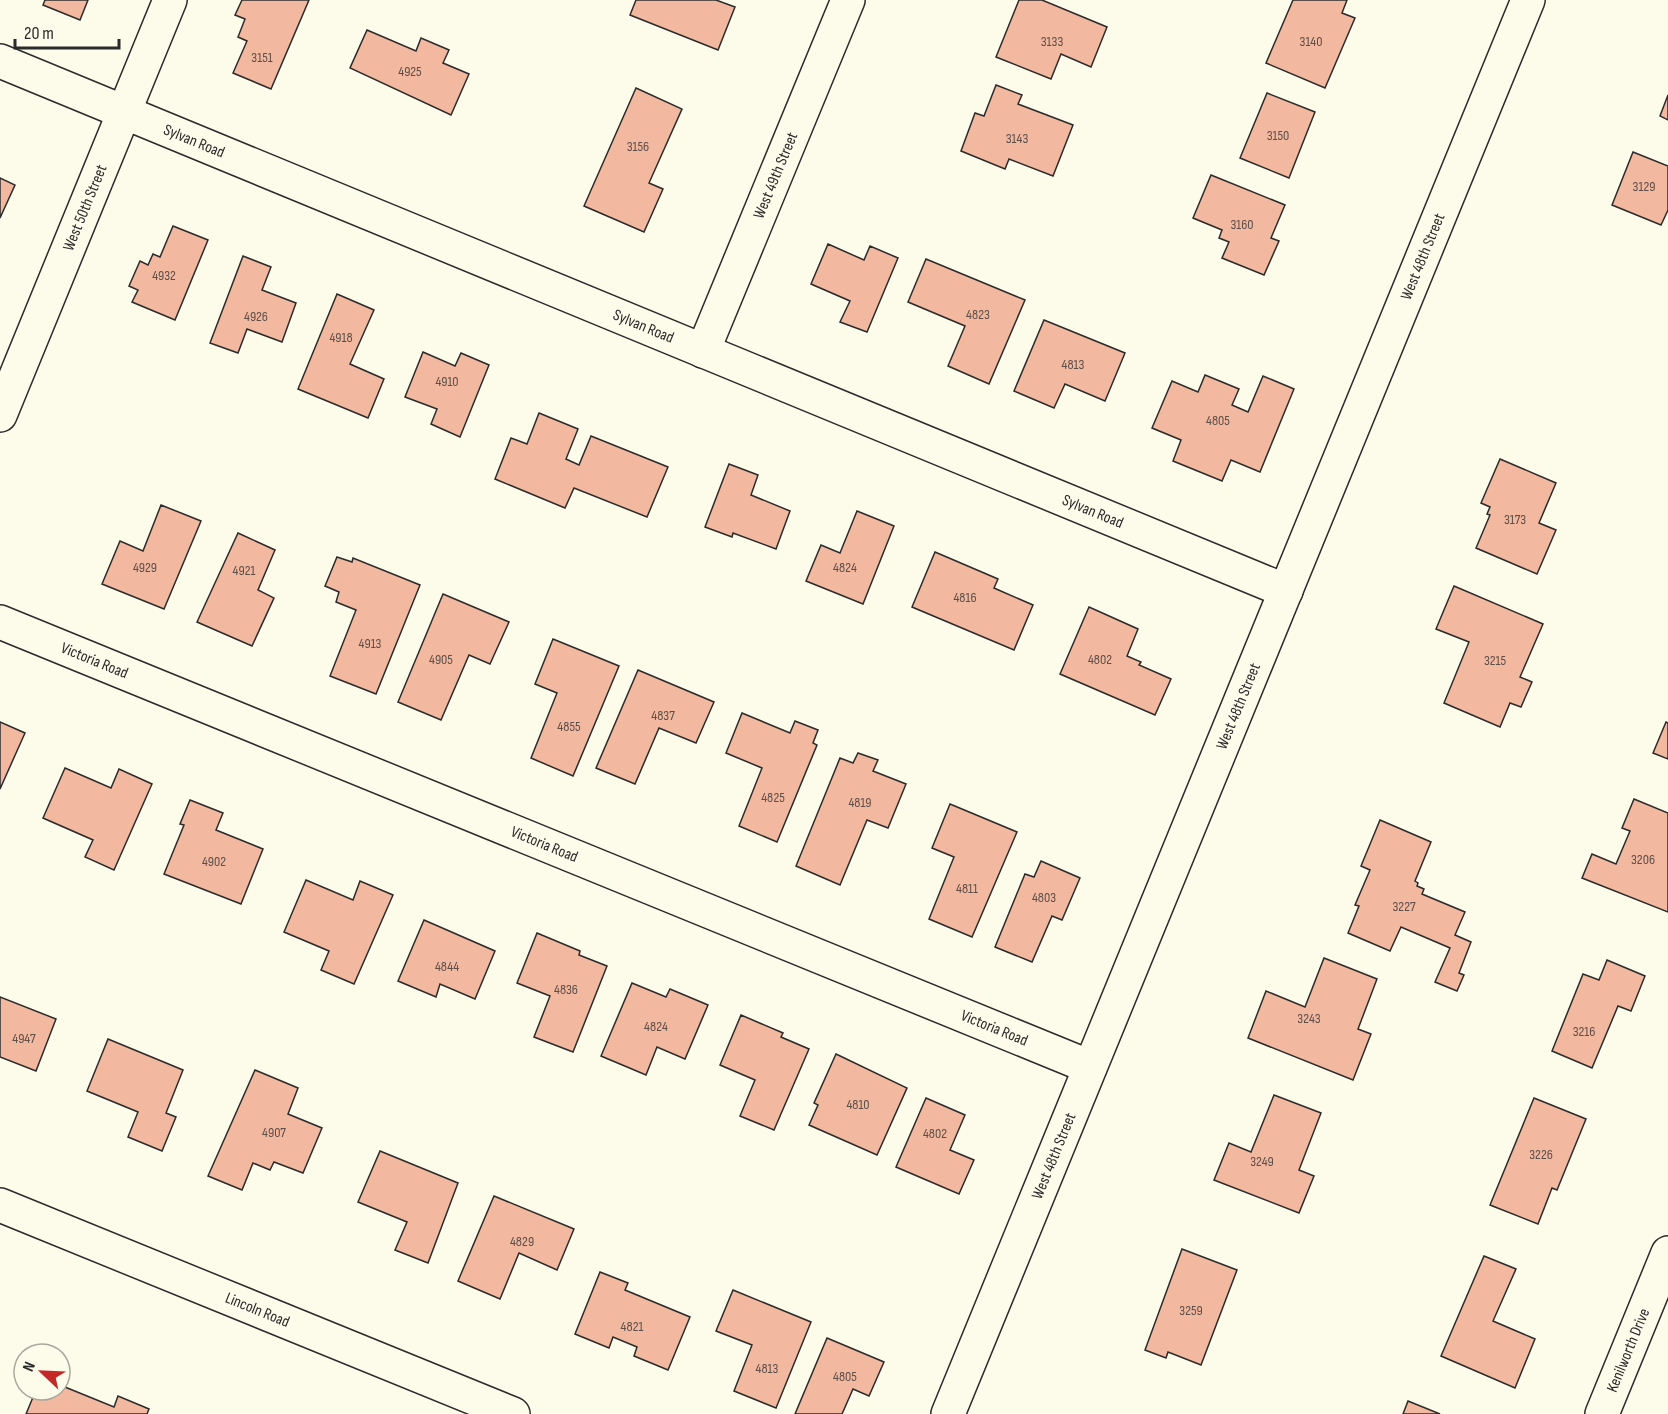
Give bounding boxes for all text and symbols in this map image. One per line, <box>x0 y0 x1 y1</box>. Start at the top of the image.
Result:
scale bar <box>15 12 118 50</box>
text: 20 m <box>24 23 54 44</box>
house number: 3133 <box>1041 33 1063 50</box>
house number: 3140 <box>1300 33 1322 50</box>
house number: 3151 <box>251 49 273 66</box>
house number: 4925 <box>398 63 422 80</box>
street label: Sylvan Road <box>161 120 227 162</box>
house number: 3150 <box>1267 127 1289 144</box>
street label: West 49th Street <box>749 129 802 221</box>
house number: 3143 <box>1006 130 1028 147</box>
house number: 3156 <box>627 138 649 155</box>
street label: West 50th Street <box>59 162 111 254</box>
house number: 3129 <box>1633 178 1655 195</box>
street label: West 48th Street <box>1397 210 1449 303</box>
house number: 3160 <box>1230 216 1254 233</box>
house number: 4932 <box>152 267 176 284</box>
street label: Sylvan Road <box>610 305 677 347</box>
house number: 4823 <box>966 306 990 323</box>
house number: 4926 <box>244 308 268 325</box>
house number: 4918 <box>329 329 353 346</box>
house number: 4813 <box>1062 356 1085 373</box>
house number: 4910 <box>435 373 459 390</box>
house number: 4805 <box>1206 412 1230 429</box>
street label: Sylvan Road <box>1060 490 1126 532</box>
house number: 3173 <box>1504 511 1526 528</box>
house number: 4929 <box>133 559 157 576</box>
house number: 4824 <box>833 559 857 576</box>
house number: 4921 <box>233 562 255 579</box>
house number: 4816 <box>953 589 977 606</box>
house number: 4913 <box>359 635 382 652</box>
street label: Victoria Road <box>58 638 131 683</box>
house number: 4905 <box>429 651 453 668</box>
house number: 4802 <box>1088 651 1112 668</box>
house number: 3215 <box>1484 652 1506 669</box>
street label: West 48th Street <box>1212 660 1265 752</box>
house number: 4837 <box>651 707 675 724</box>
house number: 4855 <box>557 718 581 735</box>
house number: 4825 <box>761 789 785 806</box>
house number: 4819 <box>848 794 872 811</box>
street label: Victoria Road <box>508 822 581 866</box>
house number: 3206 <box>1631 851 1655 868</box>
house number: 4902 <box>202 853 226 870</box>
house number: 4811 <box>956 880 978 897</box>
house number: 4803 <box>1032 889 1056 906</box>
house number: 3227 <box>1392 898 1416 915</box>
house number: 4844 <box>435 958 459 975</box>
house number: 4836 <box>554 981 578 998</box>
street label: Victoria Road <box>958 1006 1031 1050</box>
house number: 3243 <box>1297 1010 1321 1027</box>
house number: 4824 <box>644 1018 668 1035</box>
house number: 3216 <box>1573 1023 1595 1040</box>
house number: 4947 <box>12 1030 36 1047</box>
house number: 4810 <box>846 1096 870 1113</box>
street label: West 48th Street <box>1028 1110 1080 1202</box>
house number: 4907 <box>262 1124 286 1141</box>
house number: 4802 <box>923 1125 947 1142</box>
house number: 3226 <box>1529 1146 1553 1163</box>
house number: 3249 <box>1250 1153 1274 1170</box>
house number: 4829 <box>510 1233 534 1250</box>
street label: Lincoln Road <box>222 1288 292 1331</box>
house number: 3259 <box>1179 1302 1203 1319</box>
street label: Kenilworth Drive <box>1603 1305 1654 1395</box>
house number: 4821 <box>621 1318 644 1335</box>
north arrow <box>12 1342 72 1402</box>
text: N <box>19 1359 40 1374</box>
house number: 4813 <box>756 1360 779 1377</box>
house number: 4805 <box>833 1368 857 1385</box>

